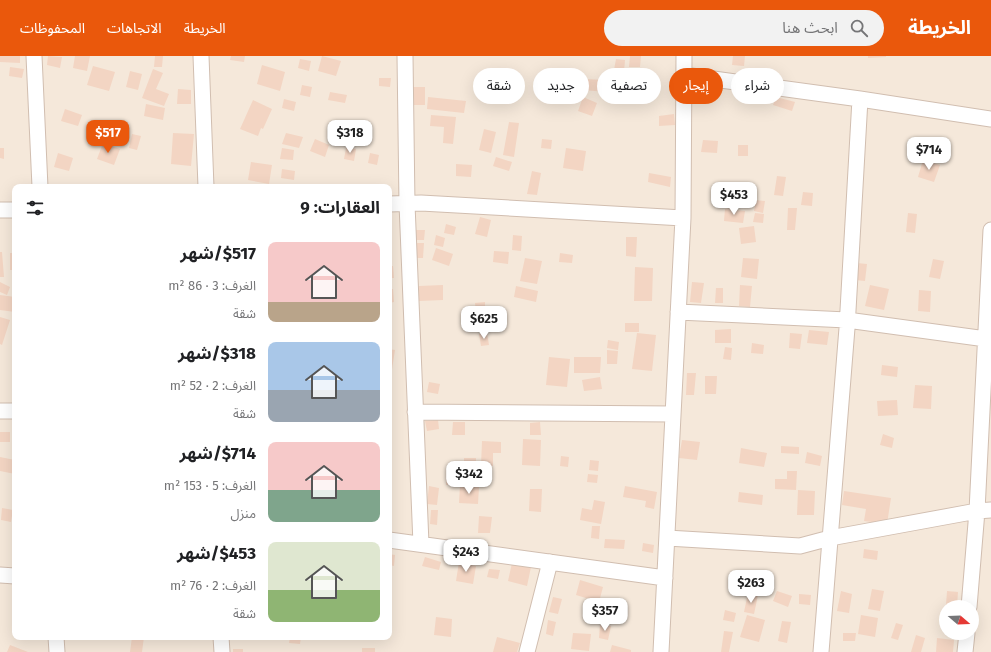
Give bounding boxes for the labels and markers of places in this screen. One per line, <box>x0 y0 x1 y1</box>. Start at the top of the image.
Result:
pin: $517 <box>84 120 132 154</box>
pin: $318 <box>326 120 374 154</box>
pin: $714 <box>905 137 953 171</box>
pin: $453 <box>710 182 758 216</box>
pin: $625 <box>460 306 508 340</box>
pin: $342 <box>445 461 493 495</box>
pin: $243 <box>442 539 490 573</box>
pin: $263 <box>727 570 775 604</box>
pin: $357 <box>581 598 629 632</box>

